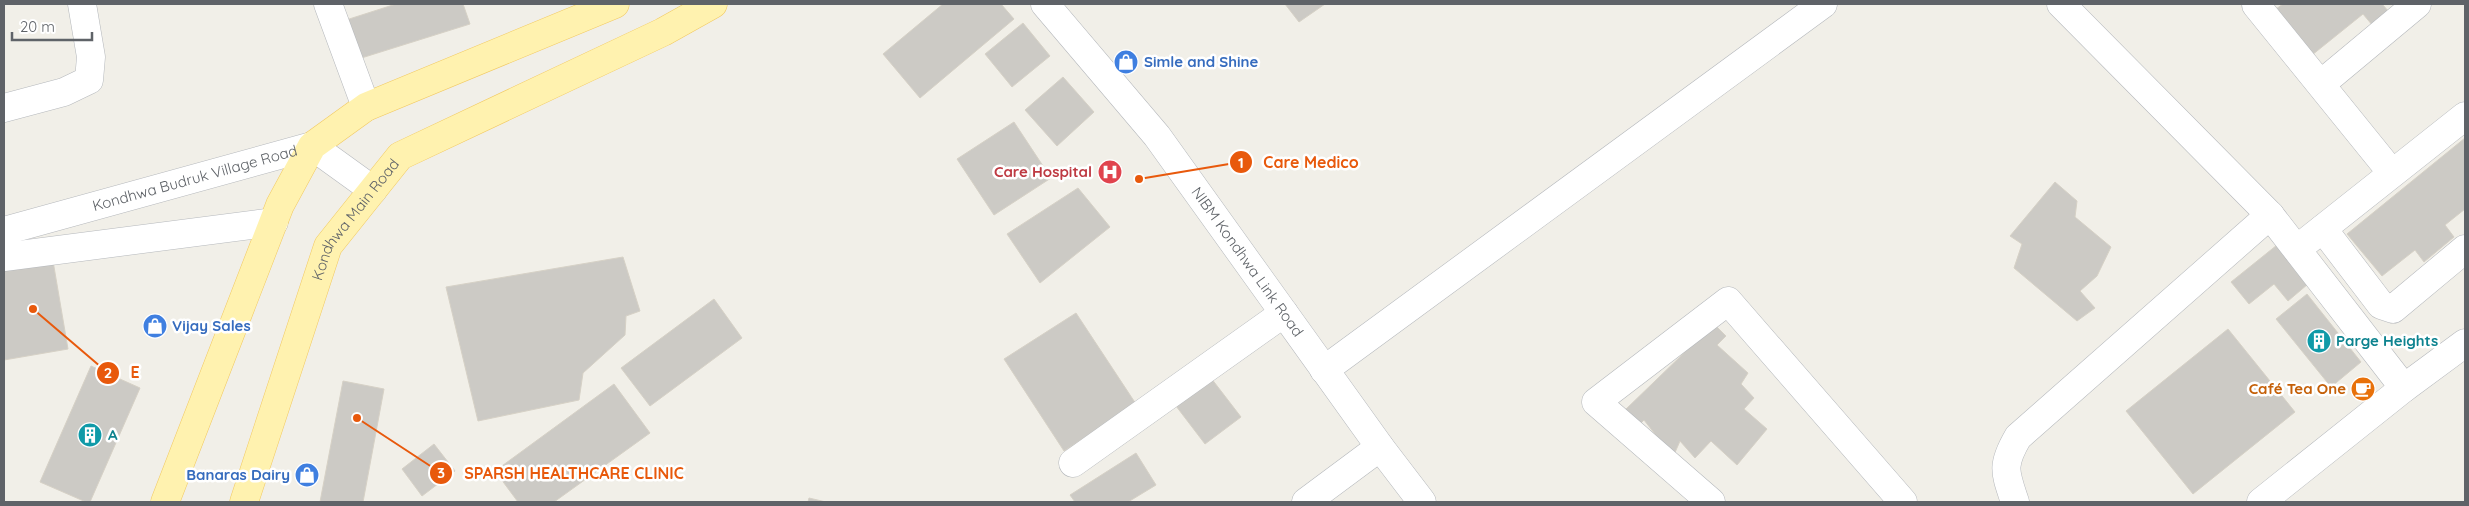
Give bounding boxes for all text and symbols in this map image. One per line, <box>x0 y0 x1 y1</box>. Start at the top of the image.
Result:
scale bar <box>12 10 92 42</box>
text: 20 m <box>20 17 55 36</box>
shop icon: Simle and Shine <box>1113 49 1139 75</box>
place label: Simle and Shine <box>1144 52 1258 71</box>
street label: Kondhwa Budruk Village Road <box>90 141 299 215</box>
callout: Care Medico <box>1229 147 1369 178</box>
text: Care Medico <box>1263 152 1359 172</box>
text: 1 <box>1238 153 1244 172</box>
street label: Kondhwa Main Road <box>307 155 403 283</box>
hospital icon: Care Hospital <box>1097 159 1123 185</box>
place label: Care Hospital <box>994 162 1092 181</box>
street label: NIBM Kondhwa Link Road <box>1188 183 1308 340</box>
shop icon: Vijay Sales <box>142 313 168 339</box>
place label: Vijay Sales <box>172 316 251 335</box>
building icon: Parge Heights <box>2306 328 2332 354</box>
place label: Parge Heights <box>2336 331 2438 350</box>
callout: E <box>96 357 150 388</box>
text: E <box>130 362 140 382</box>
text: 2 <box>104 363 112 382</box>
cafe icon: Café Tea One <box>2350 376 2376 402</box>
place label: Café Tea One <box>2249 379 2346 398</box>
building icon: A <box>77 422 103 448</box>
place label: A <box>108 425 118 444</box>
callout: SPARSH HEALTHCARE CLINIC <box>429 458 693 489</box>
shop icon: Banaras Dairy <box>294 462 320 488</box>
text: 3 <box>437 463 445 482</box>
text: SPARSH HEALTHCARE CLINIC <box>464 463 684 483</box>
place label: Banaras Dairy <box>186 465 290 484</box>

